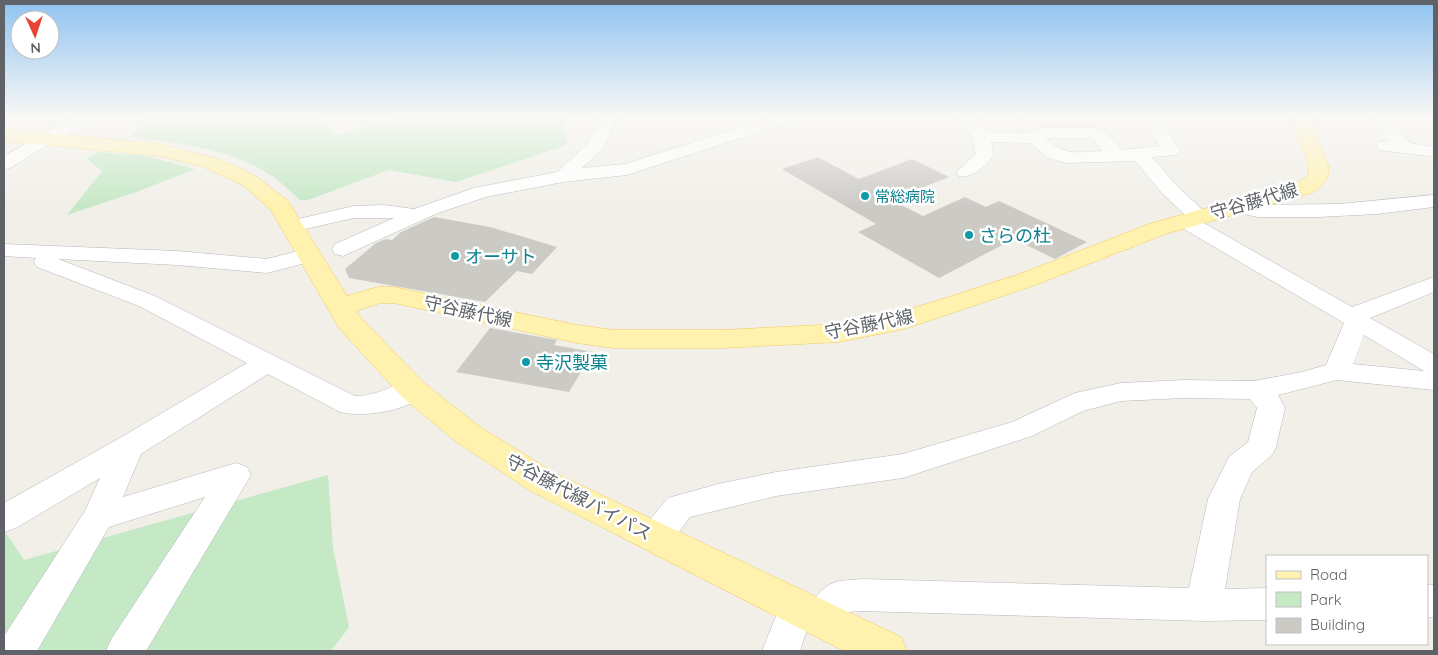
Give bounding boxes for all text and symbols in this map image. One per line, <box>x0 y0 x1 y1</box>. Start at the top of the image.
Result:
north arrow <box>10 10 60 60</box>
text: N <box>30 39 41 57</box>
street label: 守谷藤代線 <box>1208 178 1300 224</box>
place label: 常総病院 <box>875 187 935 206</box>
marker: 常総病院 <box>859 190 871 202</box>
place label: さらの杜 <box>979 224 1051 247</box>
marker: さらの杜 <box>963 229 975 241</box>
place label: オーサト <box>465 245 537 268</box>
marker: オーサト <box>449 250 461 262</box>
street label: 守谷藤代線 <box>422 290 514 332</box>
street label: 守谷藤代線 <box>823 304 915 344</box>
place label: 寺沢製菓 <box>536 351 608 374</box>
marker: 寺沢製菓 <box>520 356 532 368</box>
street label: 守谷藤代線バイパス <box>502 449 656 545</box>
legend <box>1266 555 1428 645</box>
text: Road <box>1310 565 1347 584</box>
text: Park <box>1310 590 1342 609</box>
text: Building <box>1310 615 1365 634</box>

